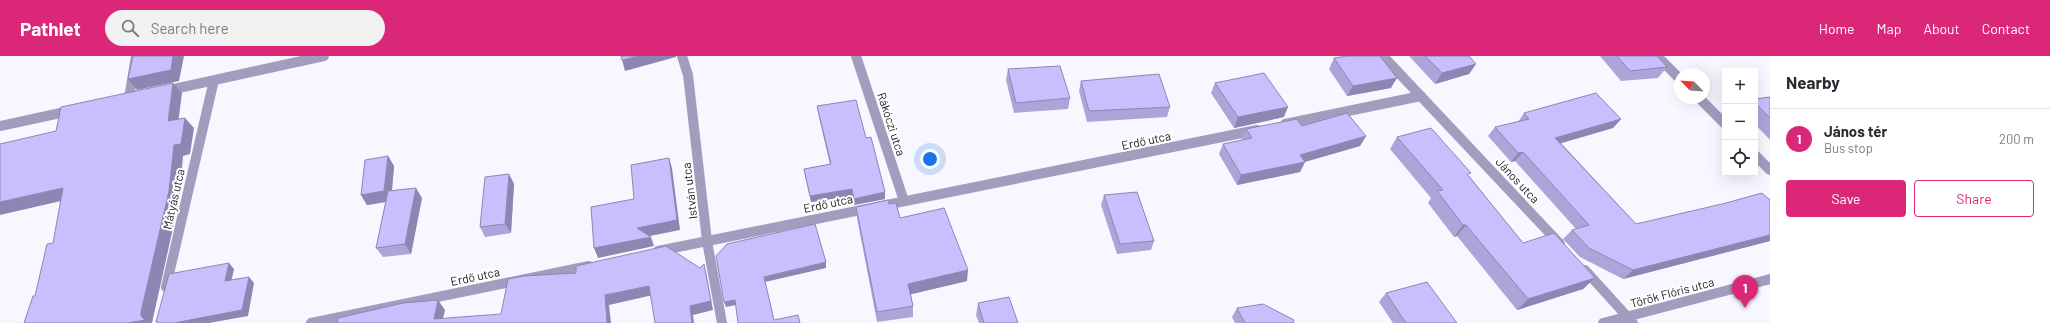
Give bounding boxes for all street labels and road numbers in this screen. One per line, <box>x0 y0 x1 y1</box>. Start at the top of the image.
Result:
street label: Rákóczi utca <box>875 91 909 157</box>
street label: Erdő utca <box>1120 128 1172 152</box>
street label: János utca <box>1493 154 1543 206</box>
street label: István utca <box>679 162 699 220</box>
street label: Mátyás utca <box>159 167 187 231</box>
street label: Erdő utca <box>802 191 854 215</box>
street label: Erdő utca <box>449 264 501 288</box>
street label: Török Flóris utca <box>1629 274 1715 310</box>

